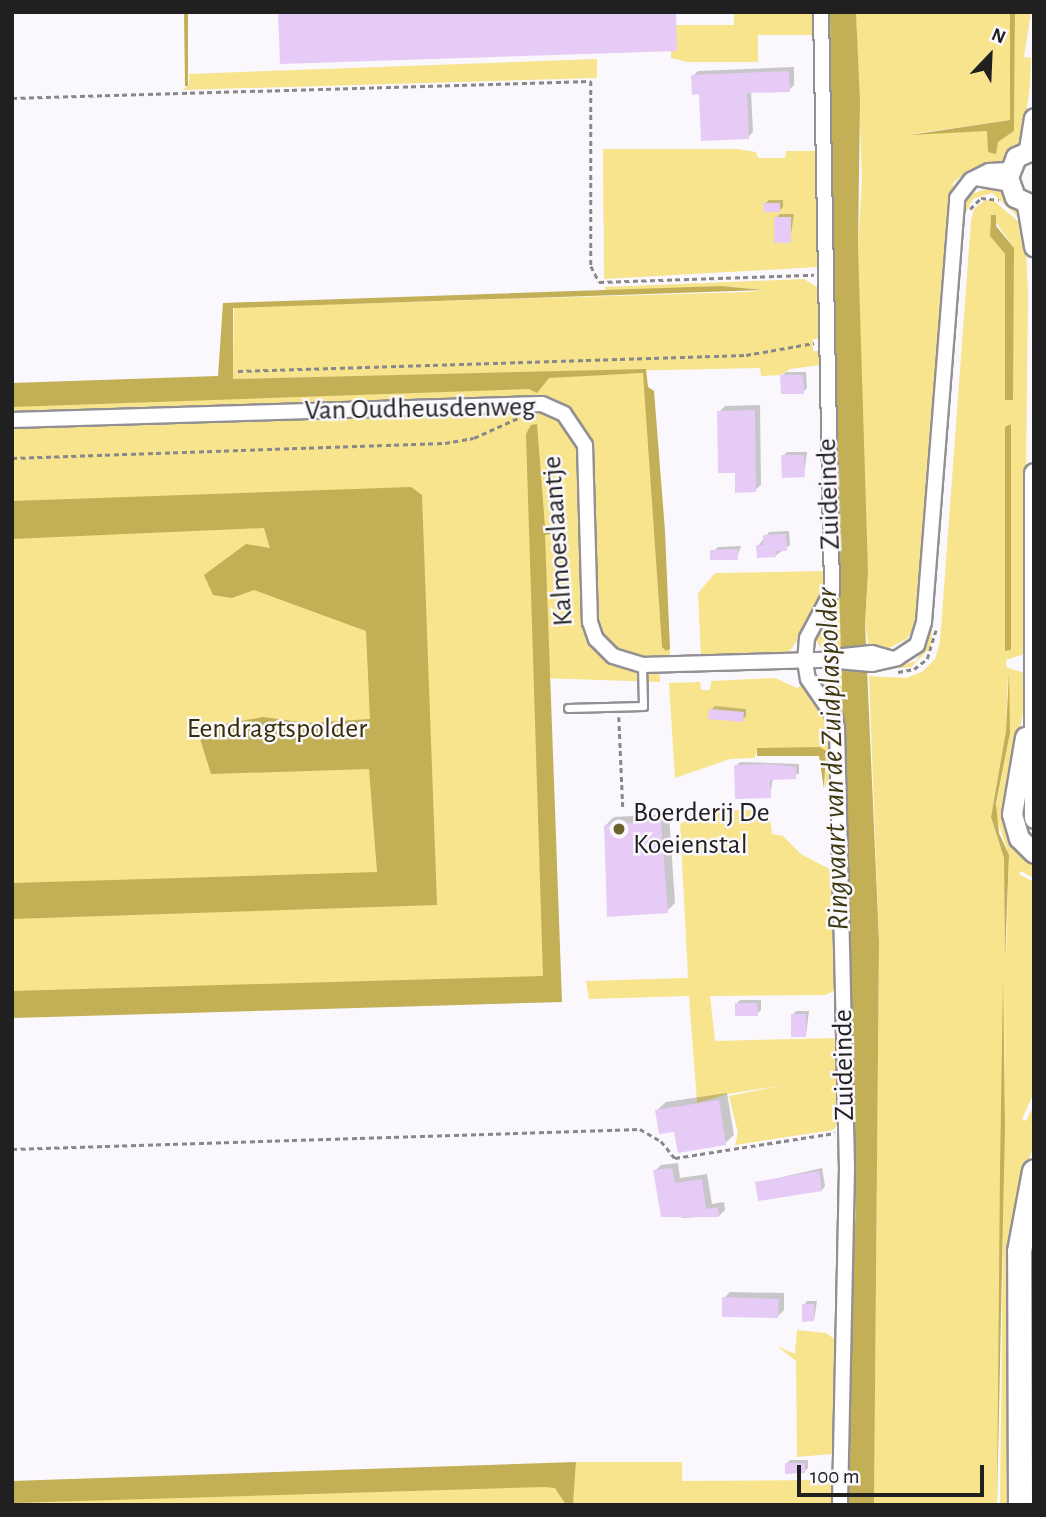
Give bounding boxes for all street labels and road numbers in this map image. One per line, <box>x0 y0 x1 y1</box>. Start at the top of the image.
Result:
street label: Van Oudheusdenweg <box>304 390 536 428</box>
street label: Zuideinde <box>810 438 848 550</box>
street label: Kalmoeslaantje <box>535 455 581 627</box>
street label: Zuideinde <box>826 1009 862 1121</box>

